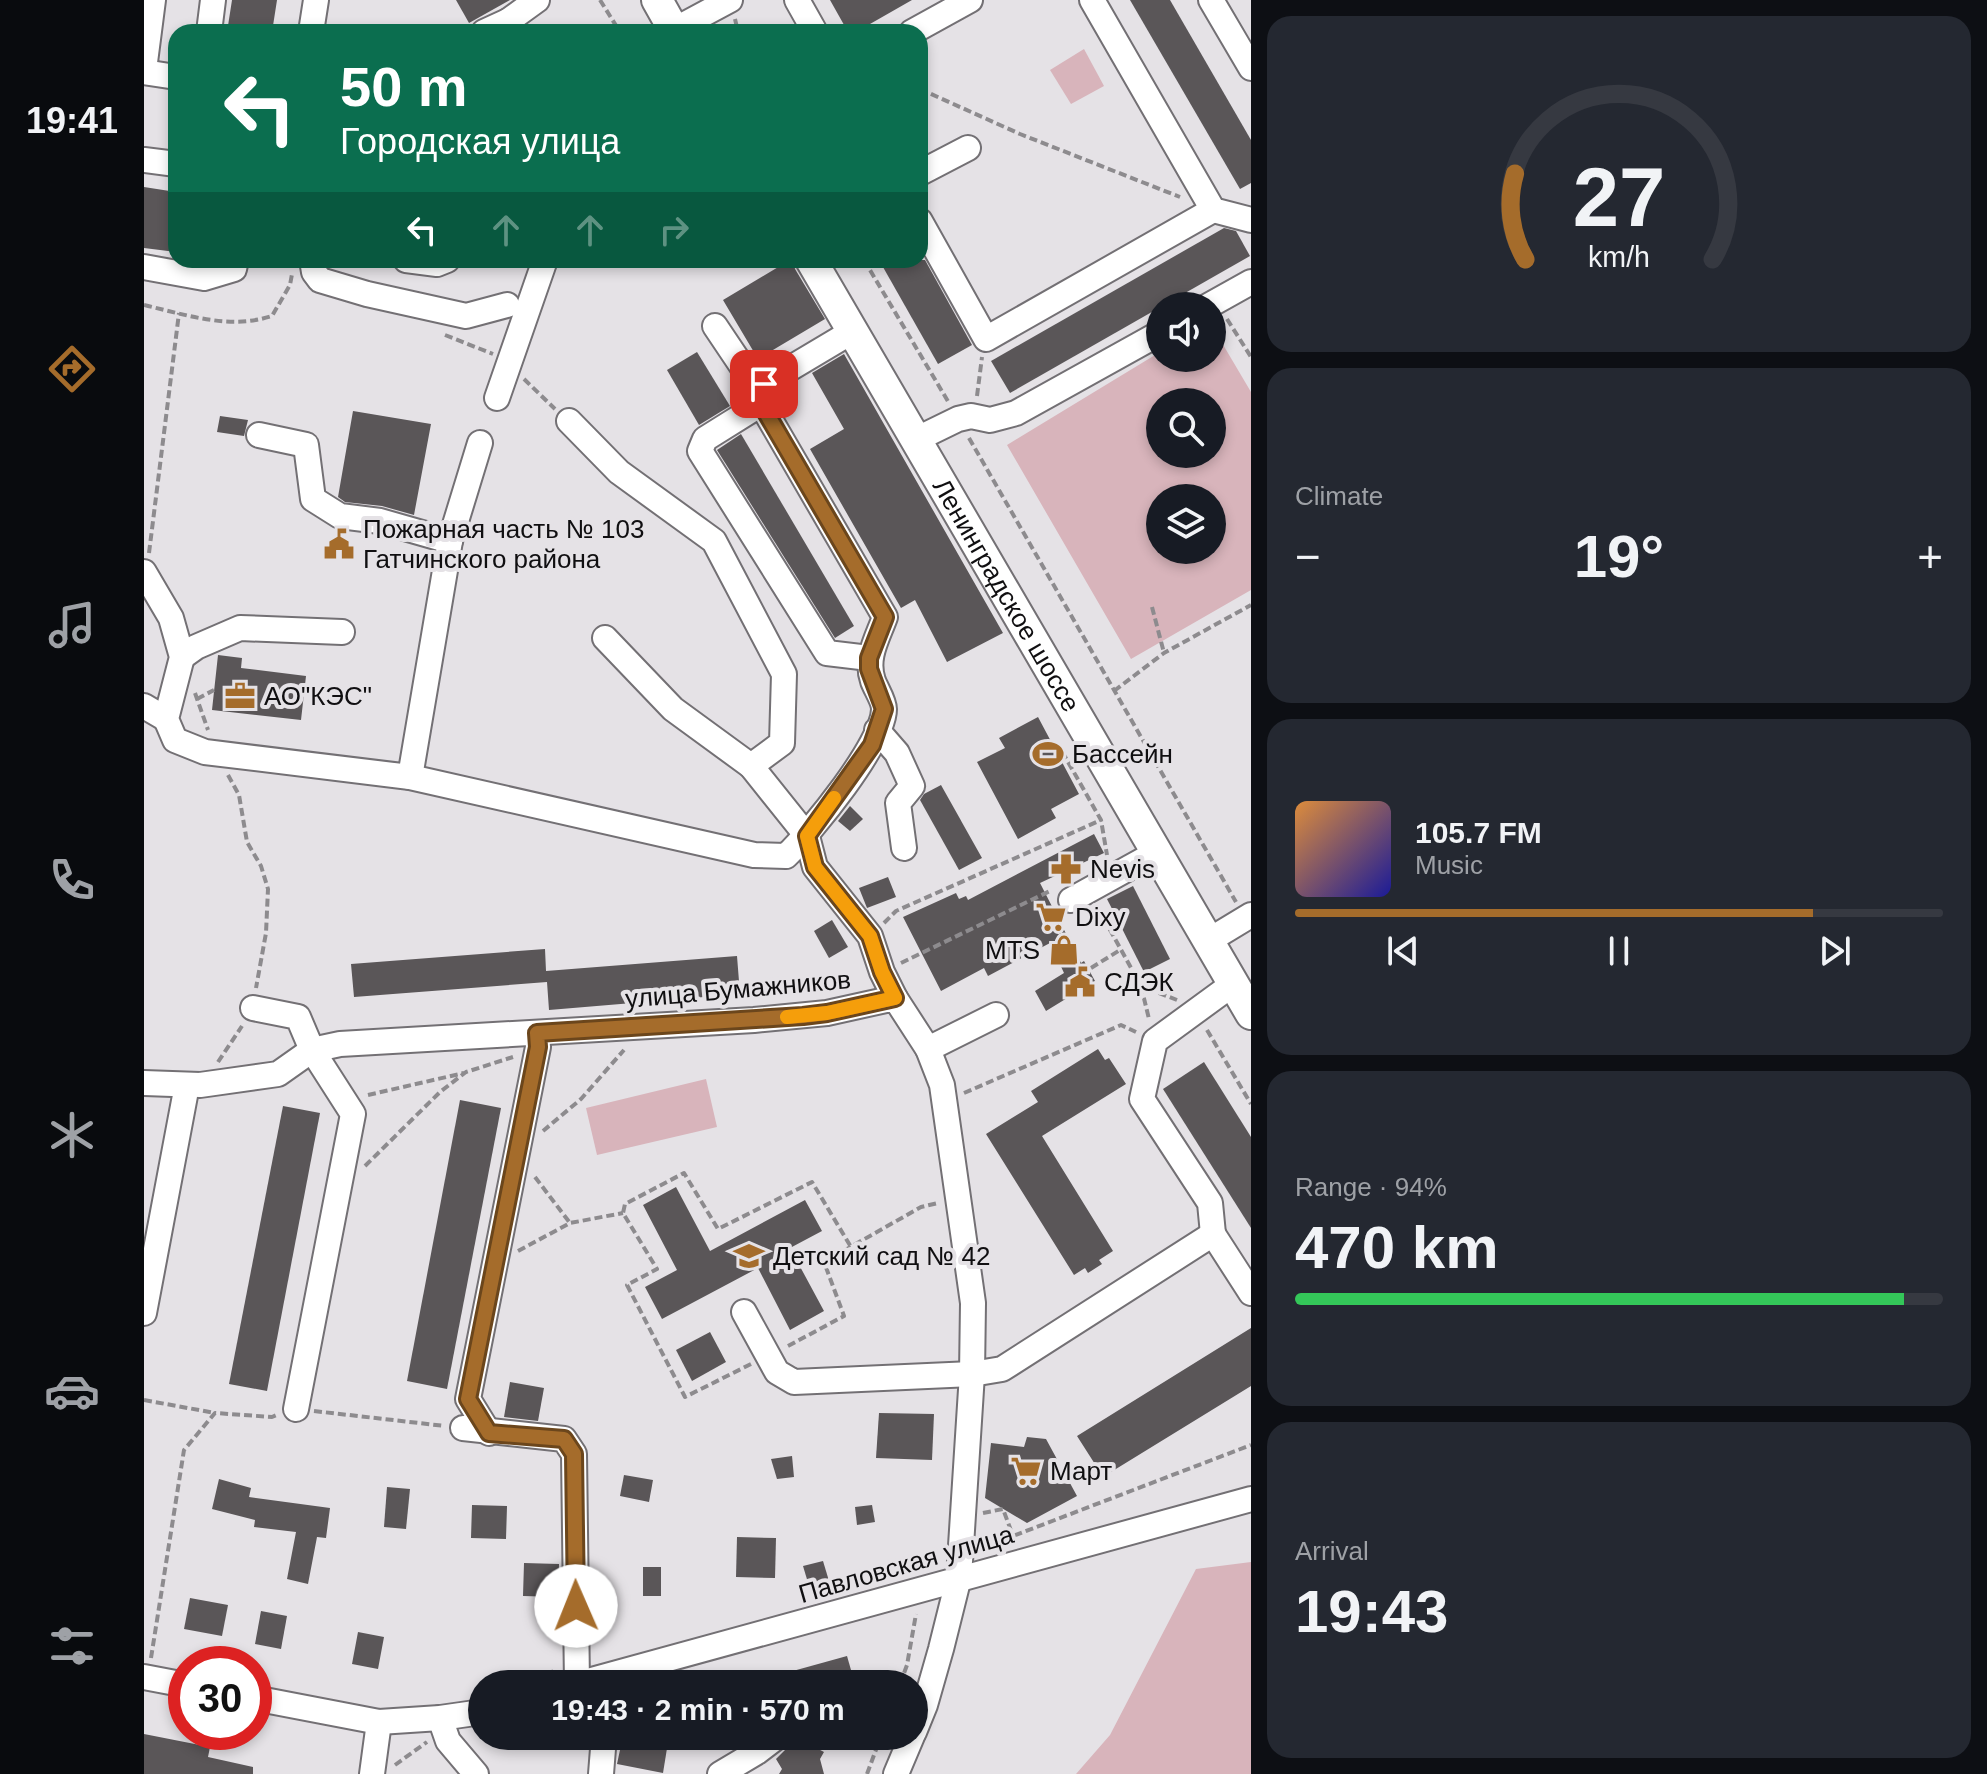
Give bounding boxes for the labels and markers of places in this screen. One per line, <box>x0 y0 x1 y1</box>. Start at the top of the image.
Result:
pin <box>730 350 798 418</box>
place label: Пожарная часть № 103 Гатчинского района <box>363 514 644 574</box>
public building icon: Пожарная часть № 103 Гатчинского района <box>322 527 356 561</box>
office icon: АО"КЭС" <box>223 679 257 713</box>
place label: АО"КЭС" <box>264 681 372 711</box>
sports icon: Бассейн <box>1031 737 1065 771</box>
place label: Бассейн <box>1072 739 1173 769</box>
pharmacy icon: Nevis <box>1049 852 1083 886</box>
place label: Nevis <box>1090 854 1155 884</box>
supermarket icon: Dixy <box>1034 900 1068 934</box>
place label: Dixy <box>1075 902 1126 932</box>
shop icon: MTS <box>1047 933 1081 967</box>
place label: MTS <box>985 935 1040 965</box>
public building icon: СДЭК <box>1063 965 1097 999</box>
place label: СДЭК <box>1104 967 1174 997</box>
school or university icon: Детский сад № 42 <box>732 1239 766 1273</box>
place label: Детский сад № 42 <box>773 1241 990 1271</box>
supermarket icon: Март <box>1009 1454 1043 1488</box>
place label: Март <box>1050 1456 1112 1486</box>

